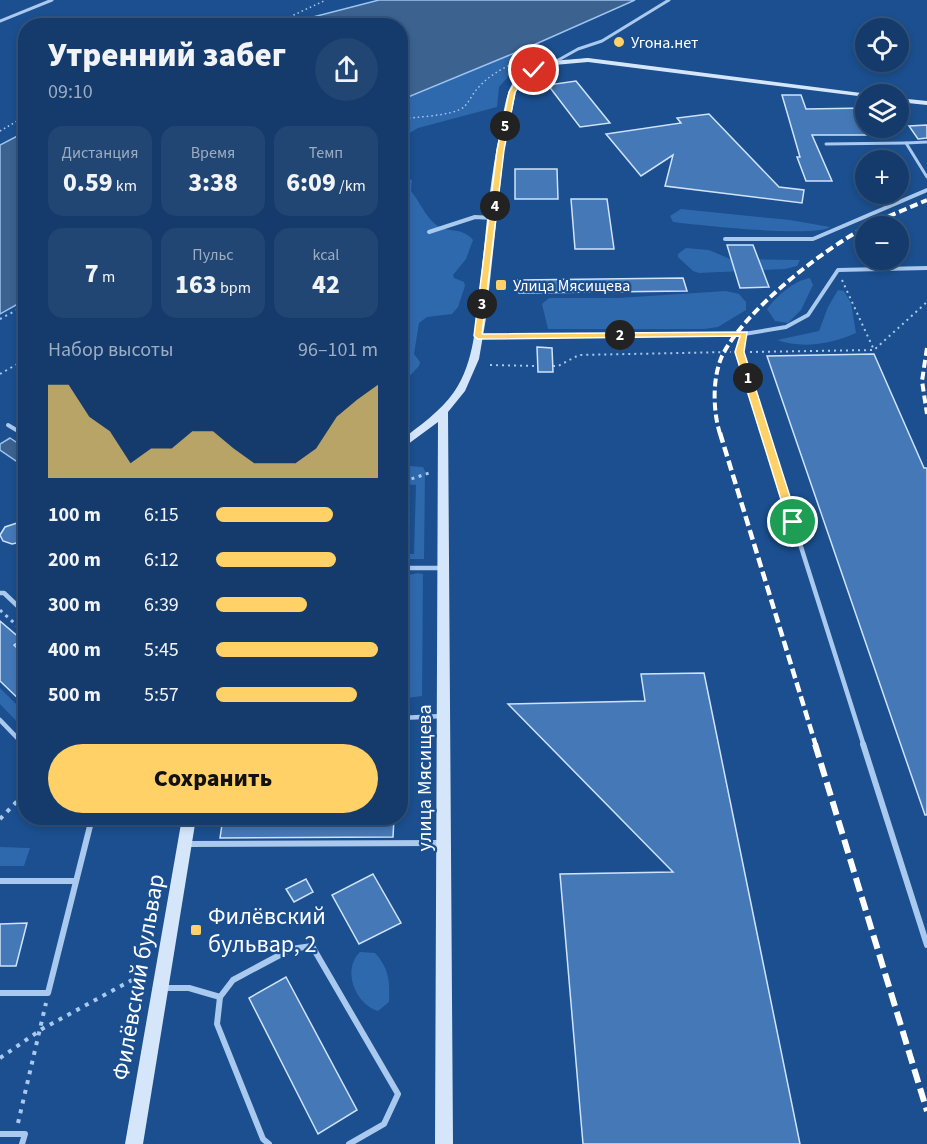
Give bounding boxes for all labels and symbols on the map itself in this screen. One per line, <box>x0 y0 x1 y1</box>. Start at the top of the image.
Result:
place label: Угона.нет <box>631 32 698 54</box>
marker: Угона.нет <box>612 35 626 49</box>
pin <box>508 44 559 95</box>
pin: 5 <box>490 111 520 141</box>
pin: 4 <box>480 191 510 221</box>
place label: Улица Мясищева <box>513 275 630 297</box>
marker: Улица Мясищева <box>494 278 508 292</box>
pin: 3 <box>467 289 497 319</box>
pin: 2 <box>605 320 635 350</box>
pin: 1 <box>733 363 763 393</box>
pin <box>767 496 818 547</box>
street label: улица Мясищева <box>411 704 439 852</box>
street label: Филёвский бульвар <box>103 871 174 1083</box>
place label: Филёвский бульвар, 2 <box>208 899 326 962</box>
marker: Филёвский бульвар, 2 <box>189 923 203 937</box>

